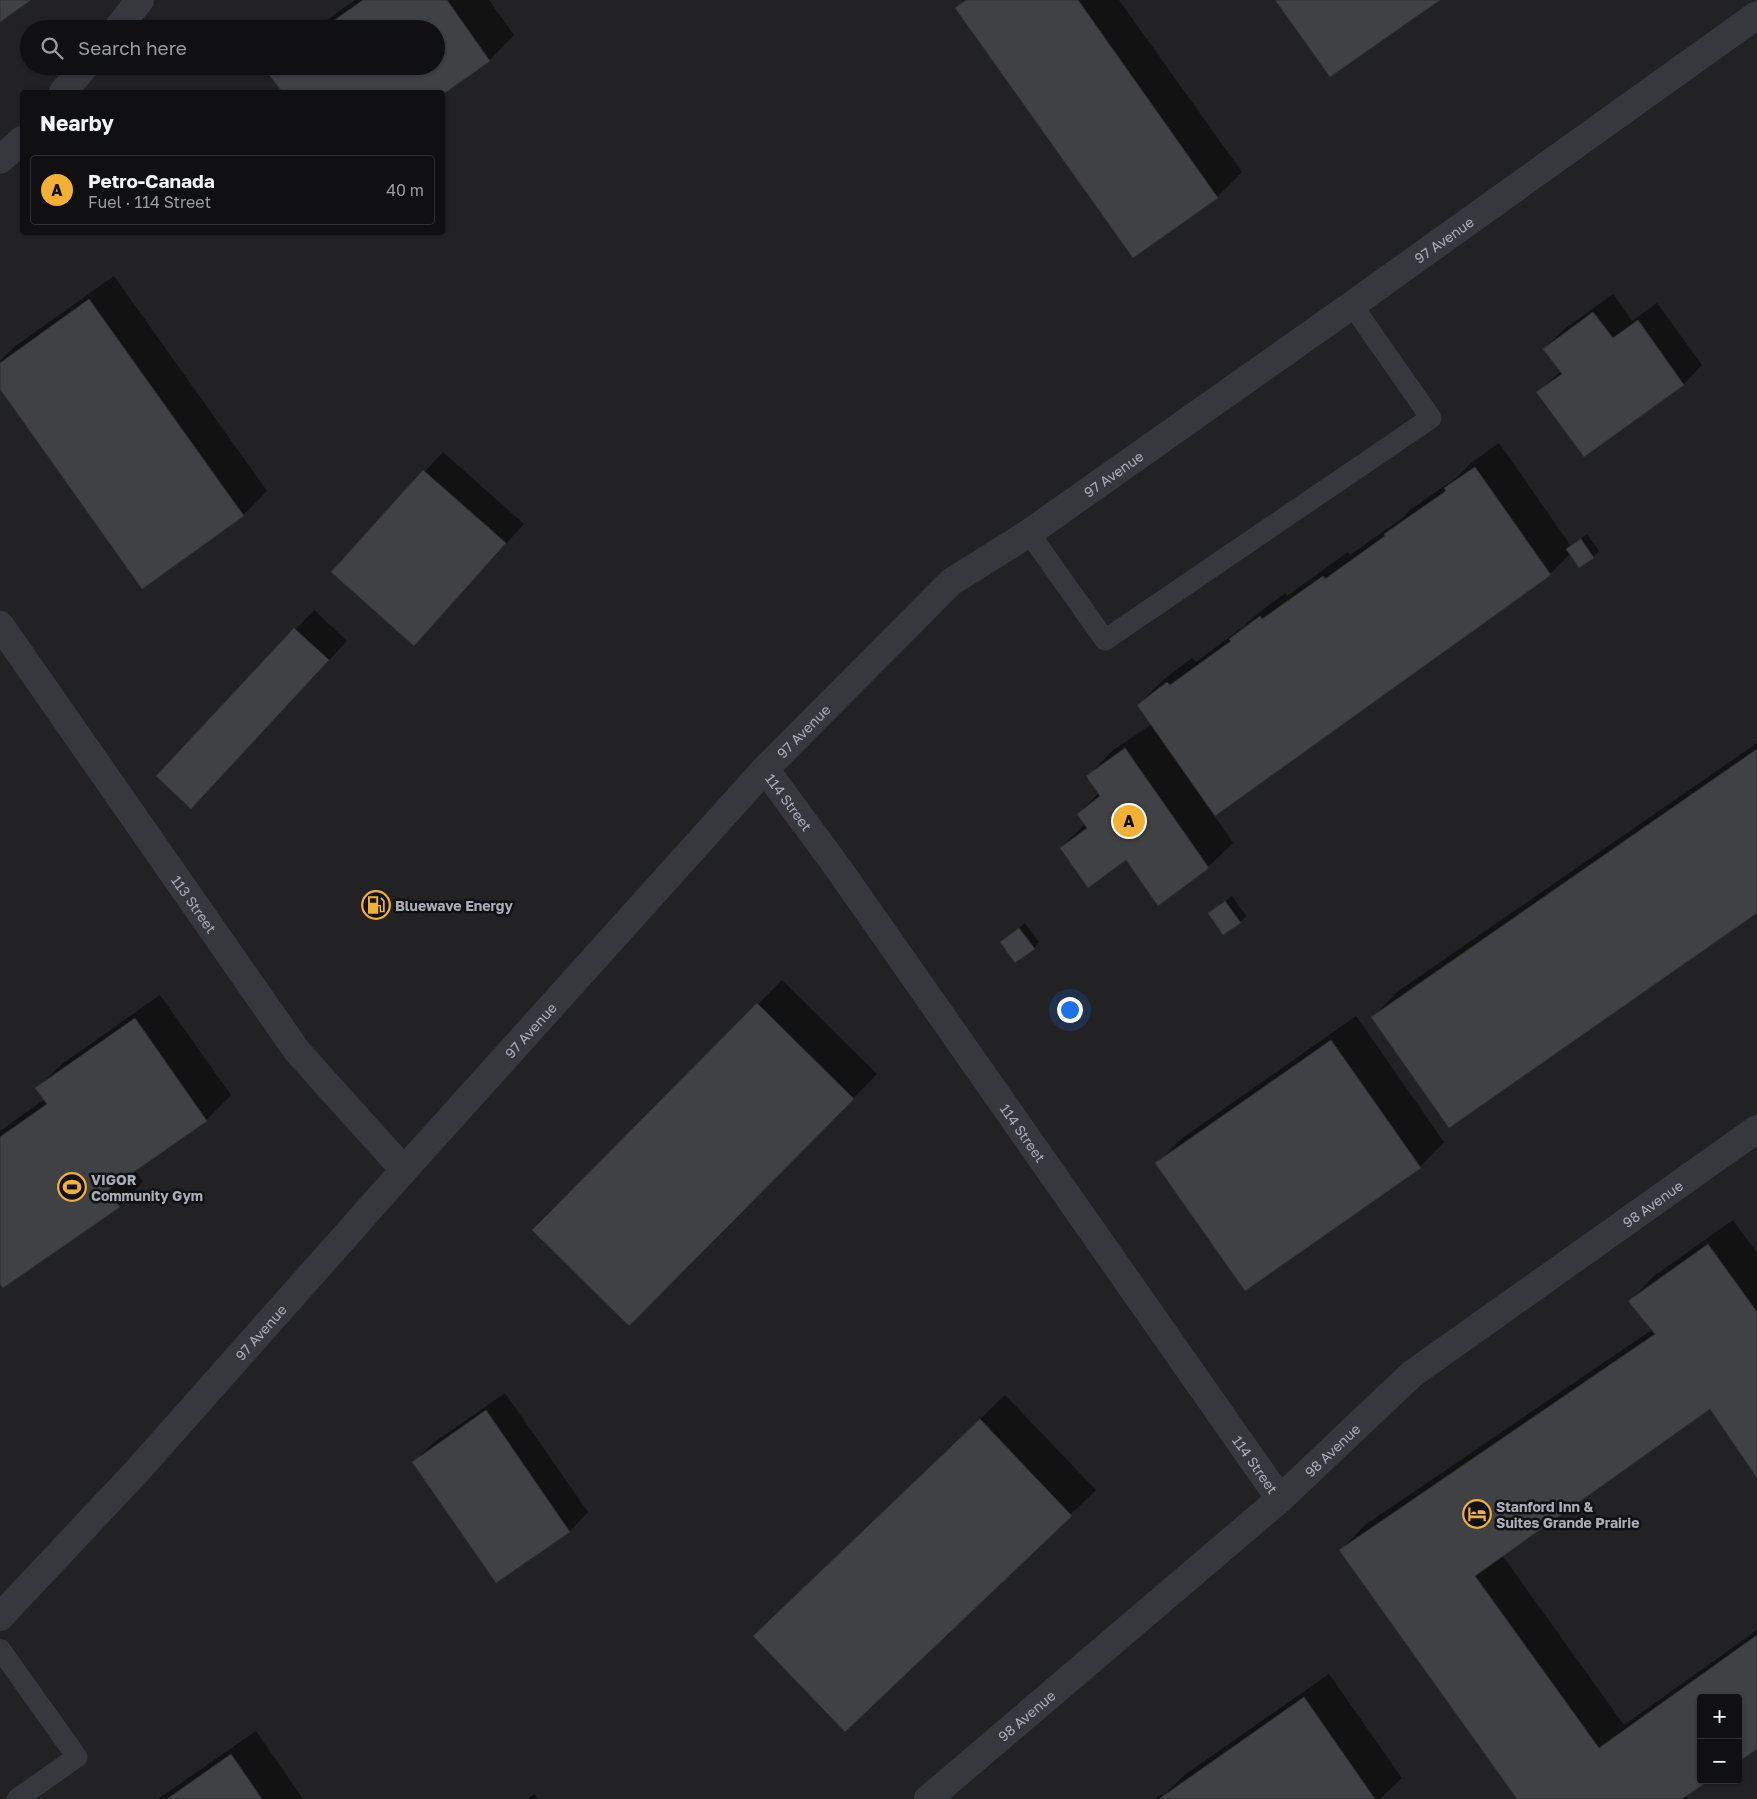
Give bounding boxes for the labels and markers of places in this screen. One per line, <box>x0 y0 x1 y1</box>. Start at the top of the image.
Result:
pin: A <box>1113 802 1145 840</box>
fuel station icon: Bluewave Energy <box>361 890 391 920</box>
place label: Bluewave Energy <box>395 897 513 914</box>
place label: VIGOR Community Gym <box>91 1171 203 1204</box>
sports icon: VIGOR Community Gym <box>57 1172 87 1202</box>
place label: Stanford Inn & Suites Grande Prairie <box>1496 1498 1639 1531</box>
hotel icon: Stanford Inn & Suites Grande Prairie <box>1462 1499 1492 1529</box>

